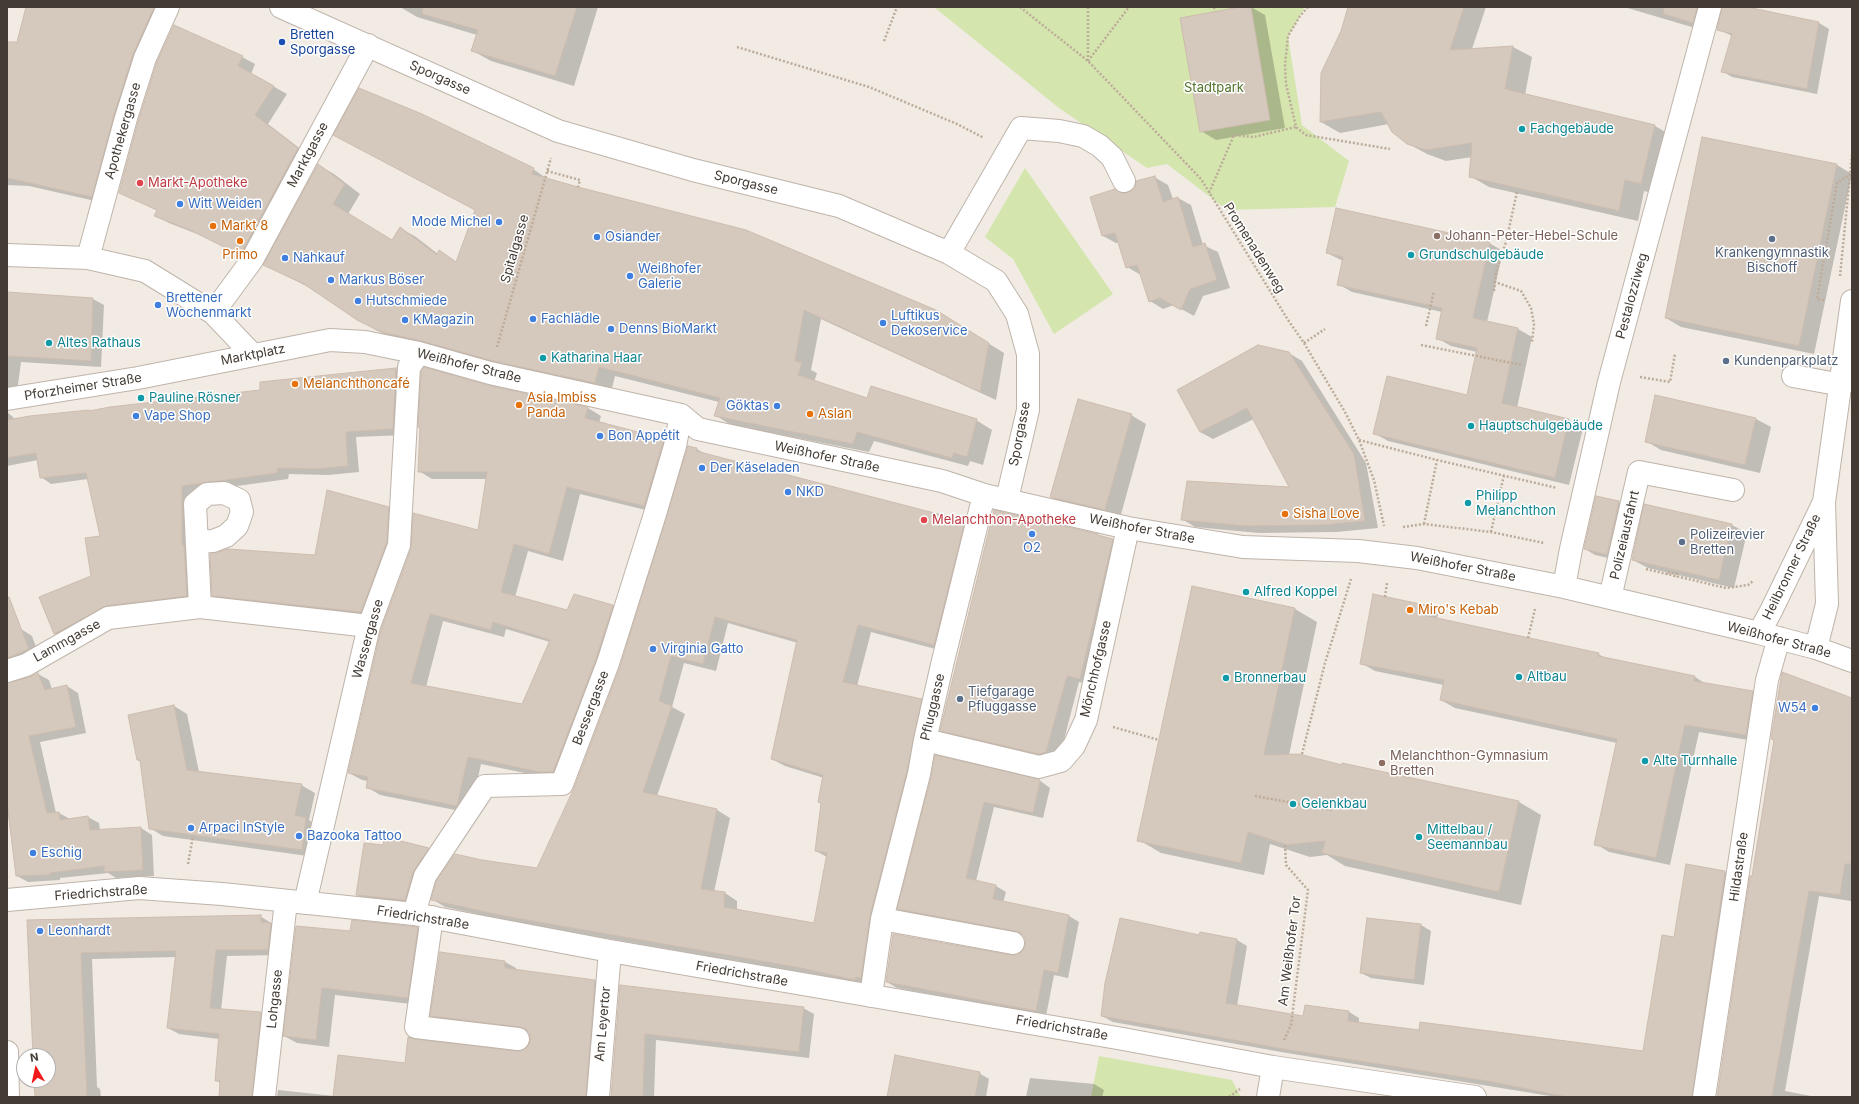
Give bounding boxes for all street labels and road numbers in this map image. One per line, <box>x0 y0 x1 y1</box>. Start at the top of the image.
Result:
street label: Sporgasse <box>407 58 473 98</box>
street label: Apothekergasse <box>102 81 144 181</box>
street label: Marktgasse <box>284 120 332 190</box>
street label: Sporgasse <box>712 168 780 198</box>
street label: Promenadenweg <box>1220 200 1288 296</box>
street label: Spitalgasse <box>498 213 532 285</box>
street label: Pestalozziweg <box>1613 251 1651 341</box>
street label: Marktplatz <box>219 341 287 369</box>
street label: Weißhofer Straße <box>415 345 523 387</box>
street label: Pforzheimer Straße <box>23 370 143 404</box>
street label: Sporgasse <box>1006 400 1034 468</box>
street label: Weißhofer Straße <box>773 438 881 476</box>
street label: Polizeiausfahrt <box>1607 489 1643 581</box>
street label: Weißhofer Straße <box>1088 511 1196 547</box>
street label: Heilbronner Straße <box>1760 512 1824 622</box>
street label: Weißhofer Straße <box>1409 549 1517 585</box>
street label: Wassergasse <box>349 597 387 681</box>
street label: Lammgasse <box>31 616 103 666</box>
street label: Mönchhofgasse <box>1077 619 1115 719</box>
street label: Weißhofer Straße <box>1725 619 1833 661</box>
street label: Bessergasse <box>570 668 612 748</box>
street label: Pfluggasse <box>918 672 948 742</box>
street label: Hildastraße <box>1726 831 1752 903</box>
street label: Friedrichstraße <box>54 882 148 904</box>
street label: Am Weißhofer Tor <box>1275 895 1305 1007</box>
street label: Friedrichstraße <box>376 903 470 933</box>
street label: Friedrichstraße <box>695 958 789 990</box>
street label: Lohgasse <box>264 969 286 1029</box>
street label: Am Leyertor <box>592 986 614 1062</box>
street label: Friedrichstraße <box>1015 1012 1109 1044</box>

